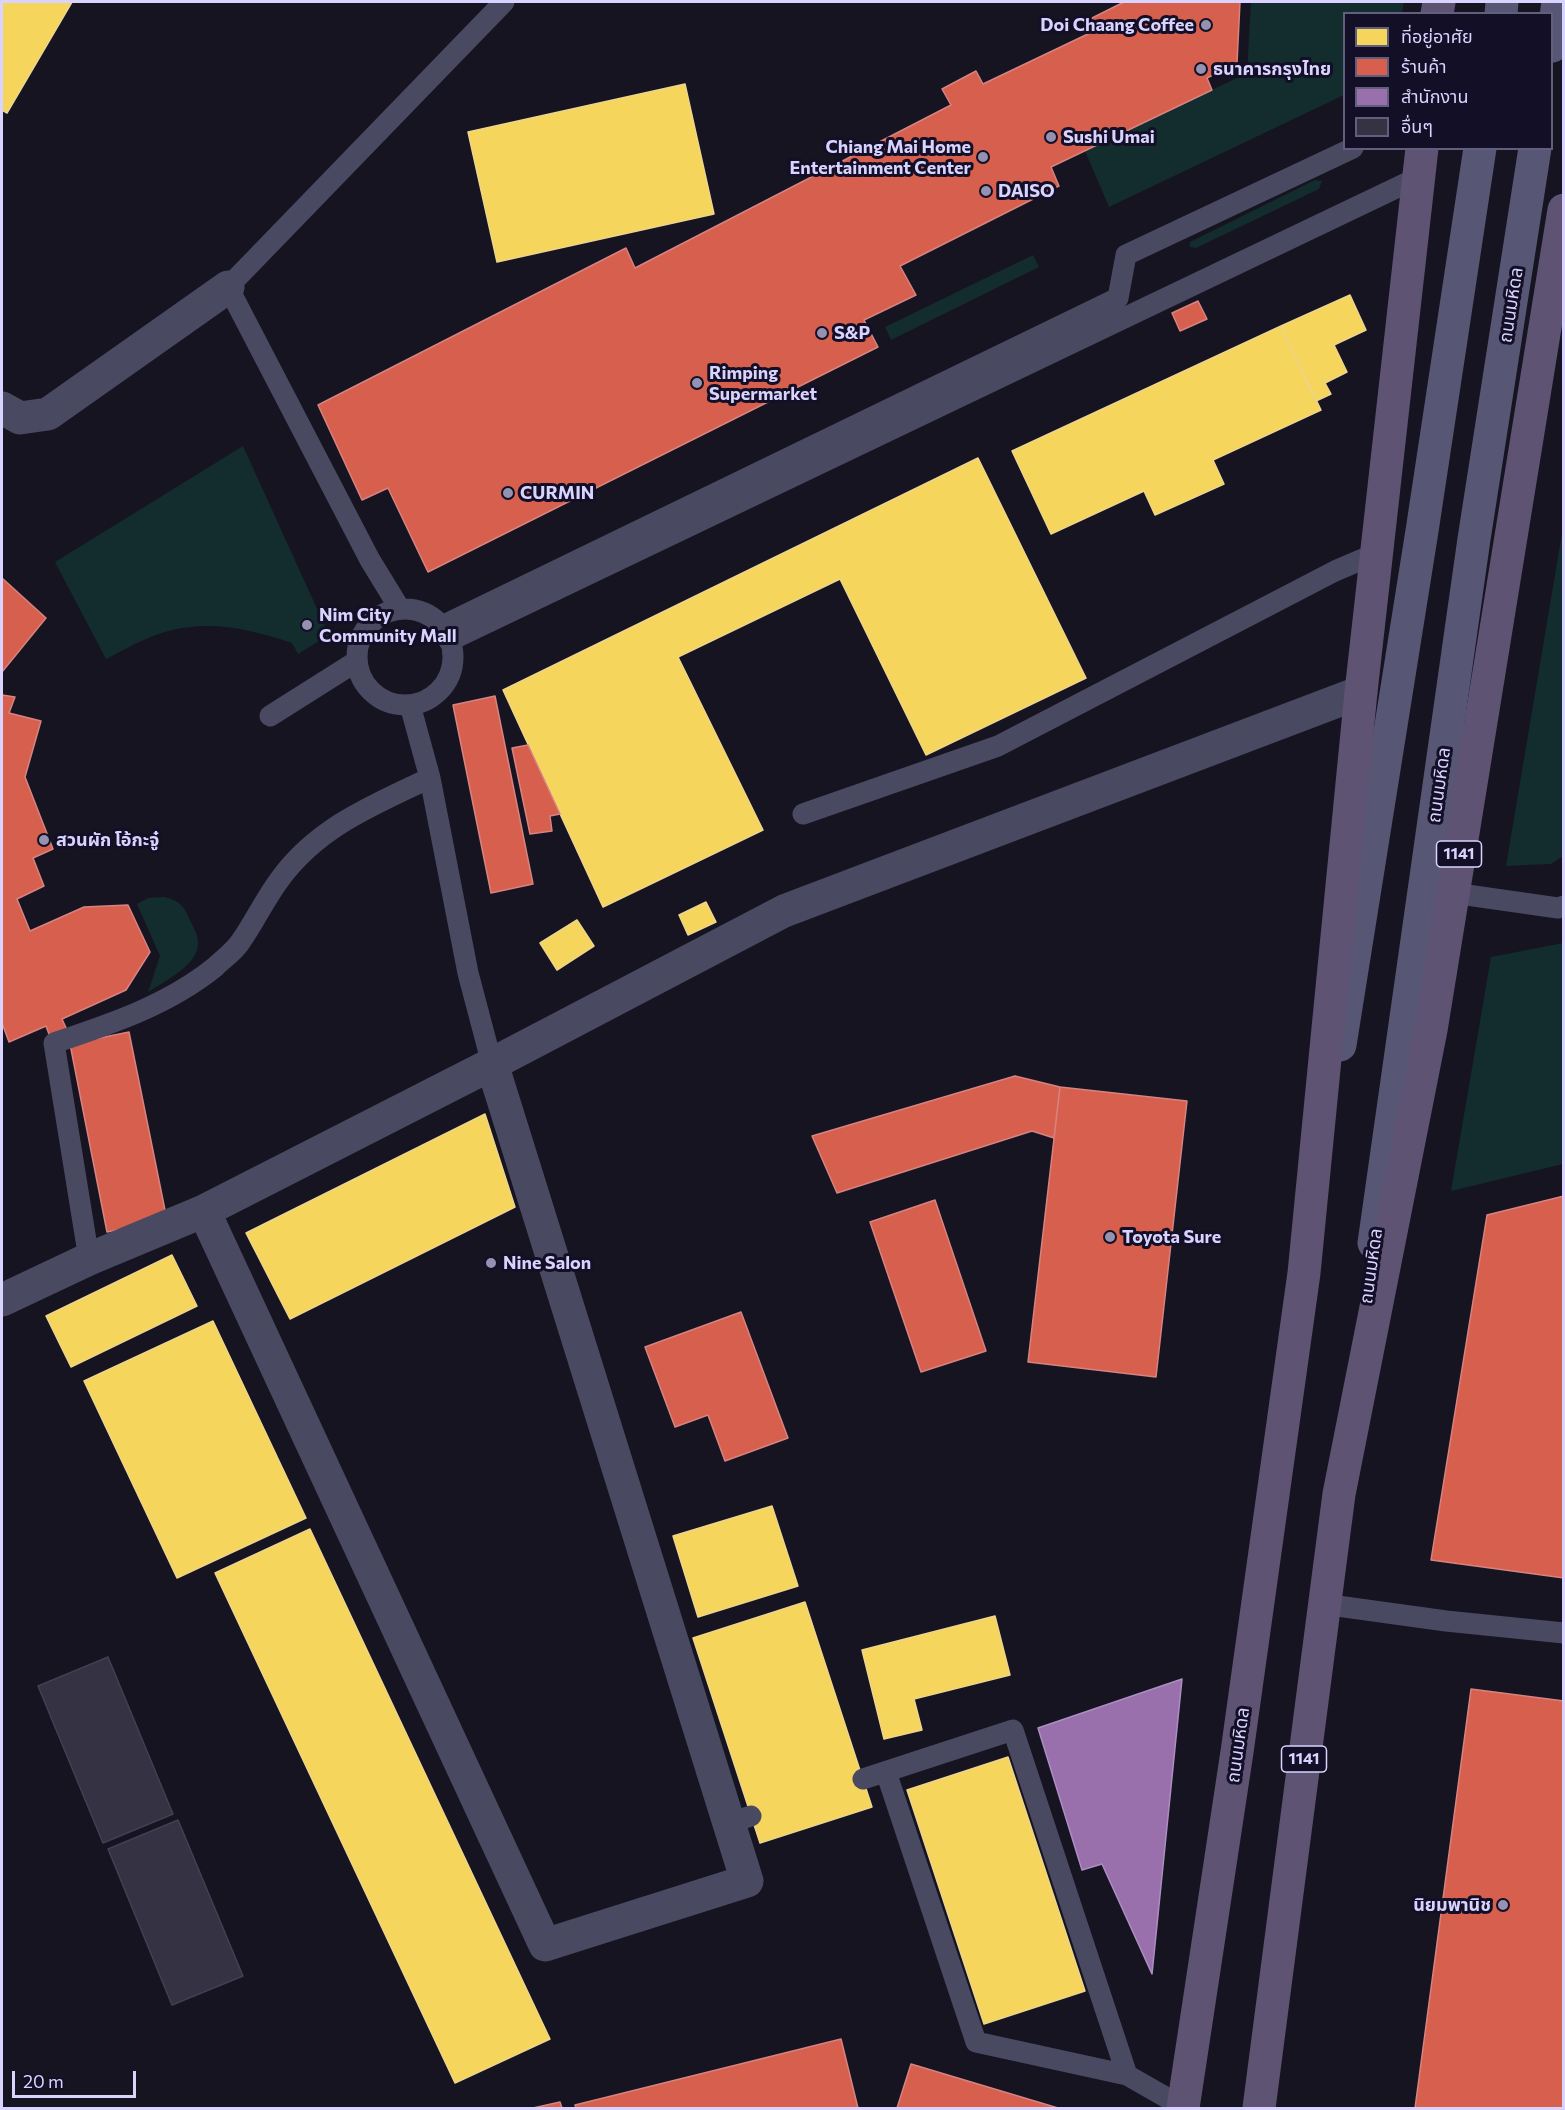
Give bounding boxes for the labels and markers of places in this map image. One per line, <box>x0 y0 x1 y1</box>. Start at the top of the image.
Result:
place label: Doi Chaang Coffee <box>1040 14 1194 36</box>
marker: Doi Chaang Coffee <box>1199 18 1213 32</box>
place label: ธนาคารกรุงไทย <box>1213 58 1331 80</box>
marker: ธนาคารกรุงไทย <box>1194 62 1208 76</box>
place label: Sushi Umai <box>1063 126 1155 148</box>
marker: Sushi Umai <box>1044 130 1058 144</box>
place label: Chiang Mai Home Entertainment Center <box>790 136 971 178</box>
marker: Chiang Mai Home Entertainment Center <box>976 150 990 164</box>
place label: DAISO <box>998 180 1055 202</box>
marker: DAISO <box>979 184 993 198</box>
place label: S&P <box>834 322 870 344</box>
marker: S&P <box>815 326 829 340</box>
place label: Rimping Supermarket <box>709 362 817 404</box>
marker: Rimping Supermarket <box>690 376 704 390</box>
place label: CURMIN <box>520 482 594 504</box>
marker: CURMIN <box>501 486 515 500</box>
place label: Nim City Community Mall <box>319 604 457 646</box>
marker: Nim City Community Mall <box>300 618 314 632</box>
place label: สวนผัก โอ้กะจู๋ <box>56 829 159 851</box>
marker: สวนผัก โอ้กะจู๋ <box>37 833 51 847</box>
place label: Toyota Sure <box>1122 1226 1221 1248</box>
marker: Toyota Sure <box>1103 1230 1117 1244</box>
place label: Nine Salon <box>503 1252 591 1274</box>
marker: Nine Salon <box>484 1256 498 1270</box>
place label: นิยมพานิช <box>1413 1894 1491 1916</box>
marker: นิยมพานิช <box>1496 1898 1510 1912</box>

